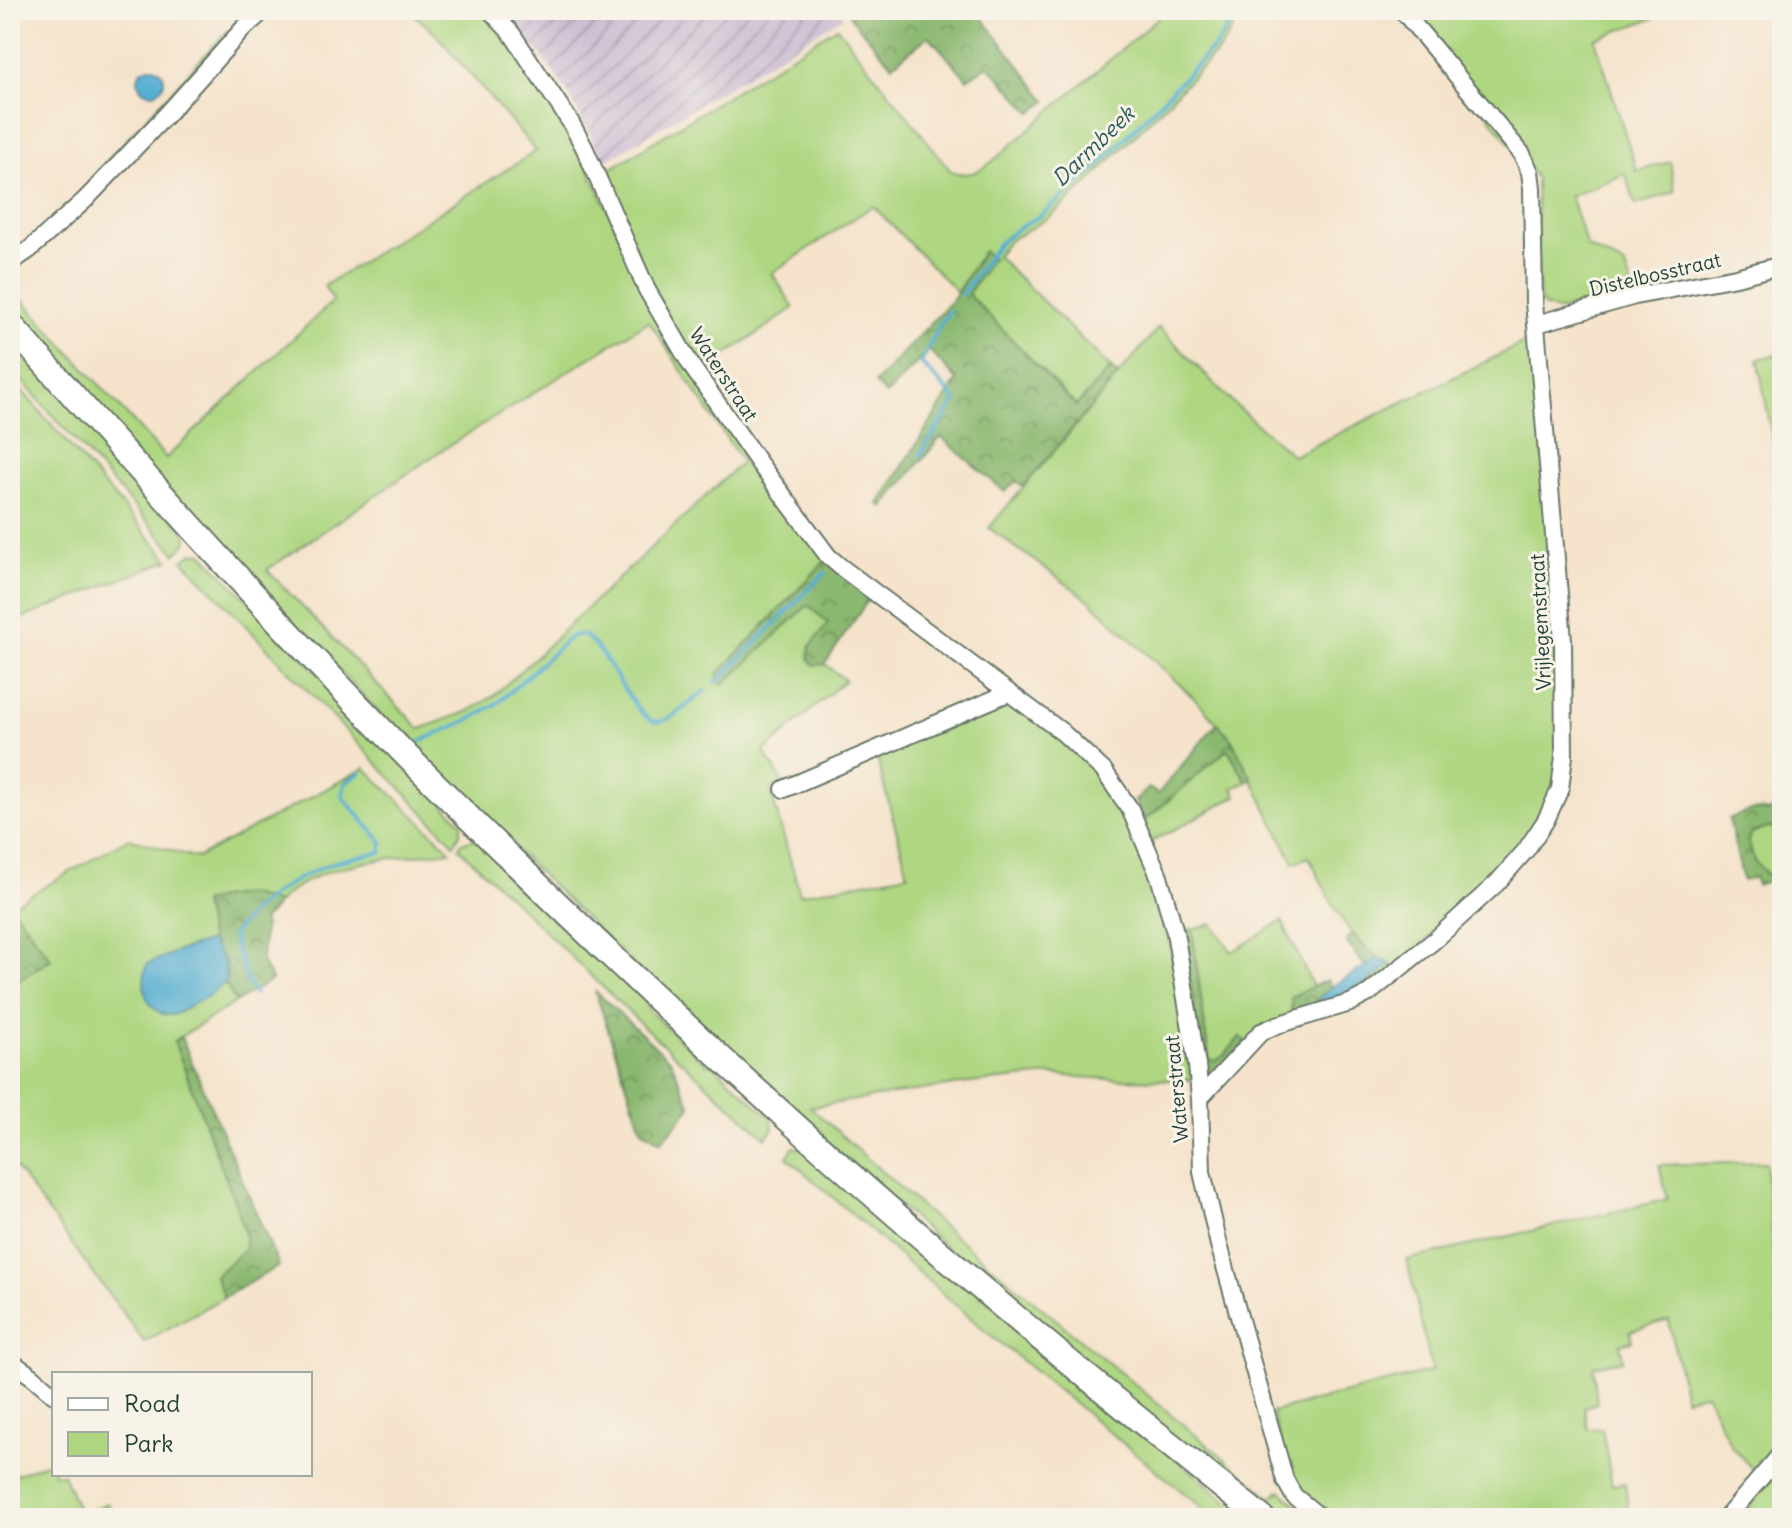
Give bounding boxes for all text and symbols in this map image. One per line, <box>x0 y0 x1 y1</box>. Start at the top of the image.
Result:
water label: Darmbeek <box>1046 99 1141 192</box>
street label: Distelbosstraat <box>1587 247 1723 301</box>
street label: Waterstraat <box>684 322 764 426</box>
street label: Vrijlegemstraat <box>1524 553 1556 691</box>
street label: Waterstraat <box>1159 1034 1193 1144</box>
legend <box>52 1372 312 1476</box>
text: Road <box>124 1388 180 1418</box>
text: Park <box>124 1428 174 1458</box>

